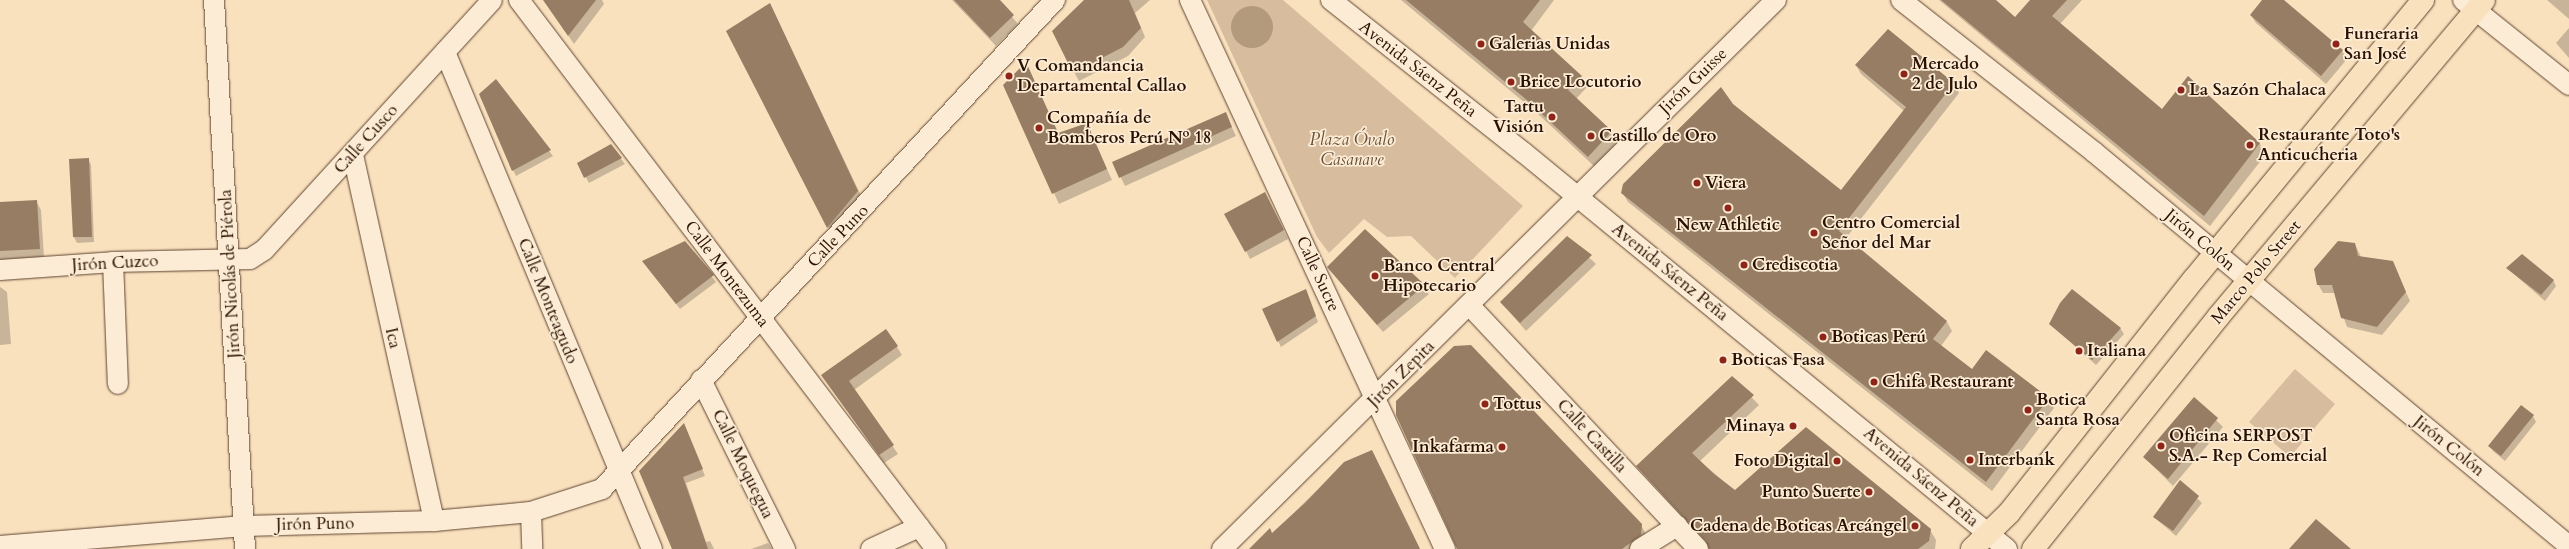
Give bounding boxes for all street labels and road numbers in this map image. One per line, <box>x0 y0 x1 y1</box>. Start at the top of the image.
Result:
street label: Avenida Sáenz Peña <box>1355 17 1481 121</box>
street label: Jirón Guisse <box>1655 44 1731 118</box>
street label: Calle Cusco <box>330 100 402 178</box>
street label: Jirón Nicolás de Piérola <box>215 189 245 359</box>
street label: Calle Puno <box>803 200 873 272</box>
street label: Jirón Colón <box>2161 205 2239 275</box>
street label: Marco Polo Street <box>2207 216 2305 328</box>
street label: Calle Montezuma <box>680 217 774 331</box>
street label: Avenida Sáenz Peña <box>1608 219 1732 325</box>
street label: Calle Sucre <box>1292 233 1344 315</box>
street label: Calle Monteagudo <box>514 235 582 367</box>
street label: Jirón Cuzco <box>71 251 159 275</box>
street label: Ica <box>381 326 405 350</box>
street label: Jirón Zepita <box>1363 336 1439 412</box>
street label: Calle Castilla <box>1553 395 1631 477</box>
street label: Calle Moquegua <box>708 406 778 522</box>
street label: Jirón Colón <box>2409 411 2489 481</box>
street label: Avenida Sáenz Peña <box>1859 423 1983 531</box>
street label: Jirón Puno <box>276 513 354 535</box>

